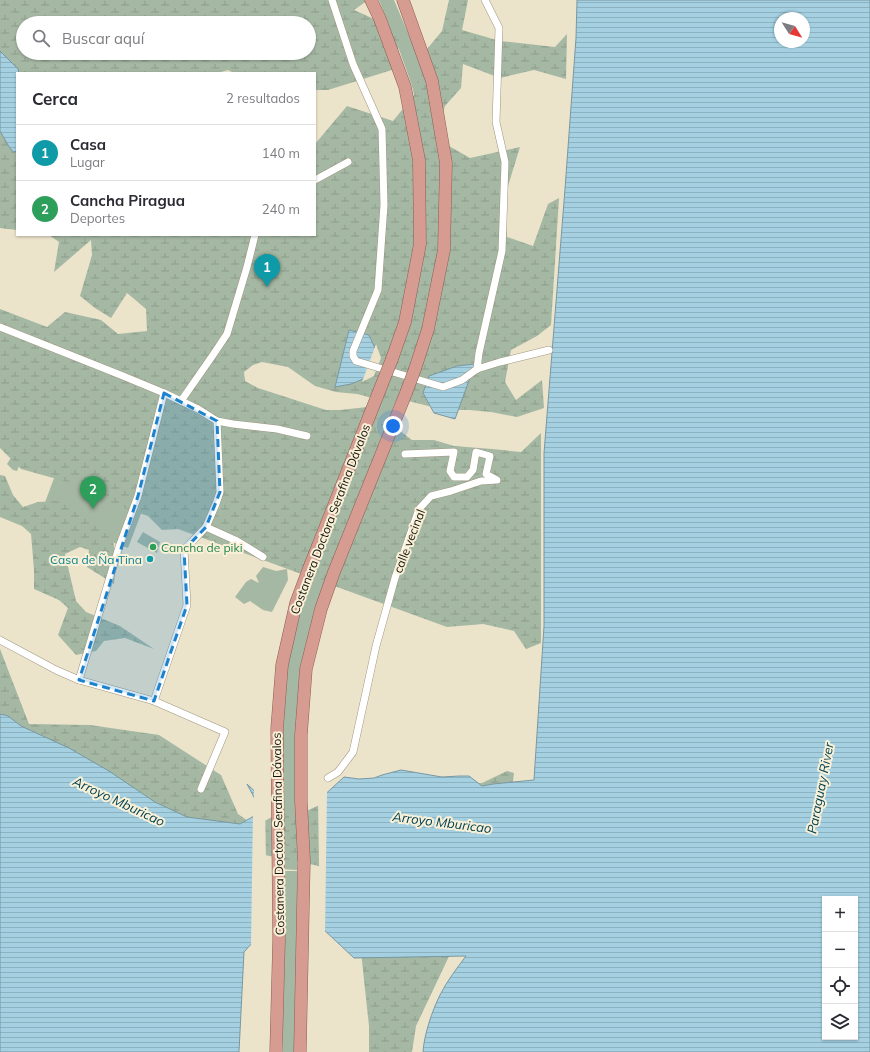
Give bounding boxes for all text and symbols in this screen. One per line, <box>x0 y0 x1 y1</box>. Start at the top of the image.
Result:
north arrow <box>774 12 810 48</box>
search box <box>16 16 316 60</box>
icon: search <box>30 27 52 49</box>
text: Buscar aquí <box>62 29 144 48</box>
text: Cerca <box>32 88 78 109</box>
text: 2 resultados <box>226 90 300 106</box>
text: Casa <box>70 135 106 154</box>
text: 1 <box>41 145 49 161</box>
text: 140 m <box>262 145 300 161</box>
text: Lugar <box>70 154 105 170</box>
text: Cancha Piragua <box>70 191 185 210</box>
text: 2 <box>41 201 49 217</box>
text: 240 m <box>262 201 300 217</box>
text: Deportes <box>70 210 125 226</box>
pin: 1 <box>254 254 280 287</box>
your location <box>383 416 403 436</box>
street label: Costanera Doctora Serafina Dávalos <box>287 422 373 616</box>
pin: 2 <box>80 476 106 509</box>
street label: calle vecinal <box>390 507 428 575</box>
place label: Cancha de piki <box>161 540 243 555</box>
marker: Cancha de piki <box>148 542 158 552</box>
place label: Casa de Ña Tina <box>50 552 142 567</box>
marker: Casa de Ña Tina <box>145 554 155 564</box>
street label: Costanera Doctora Serafina Dávalos <box>269 733 287 935</box>
water label: Paraguay River <box>803 740 837 835</box>
water label: Arroyo Mburicao <box>70 772 168 829</box>
water label: Arroyo Mburicao <box>391 808 492 836</box>
map controls <box>822 896 858 1040</box>
button: + <box>822 896 858 932</box>
button: − <box>822 932 858 968</box>
button: locate <box>822 968 858 1004</box>
button: layers <box>822 1004 858 1040</box>

